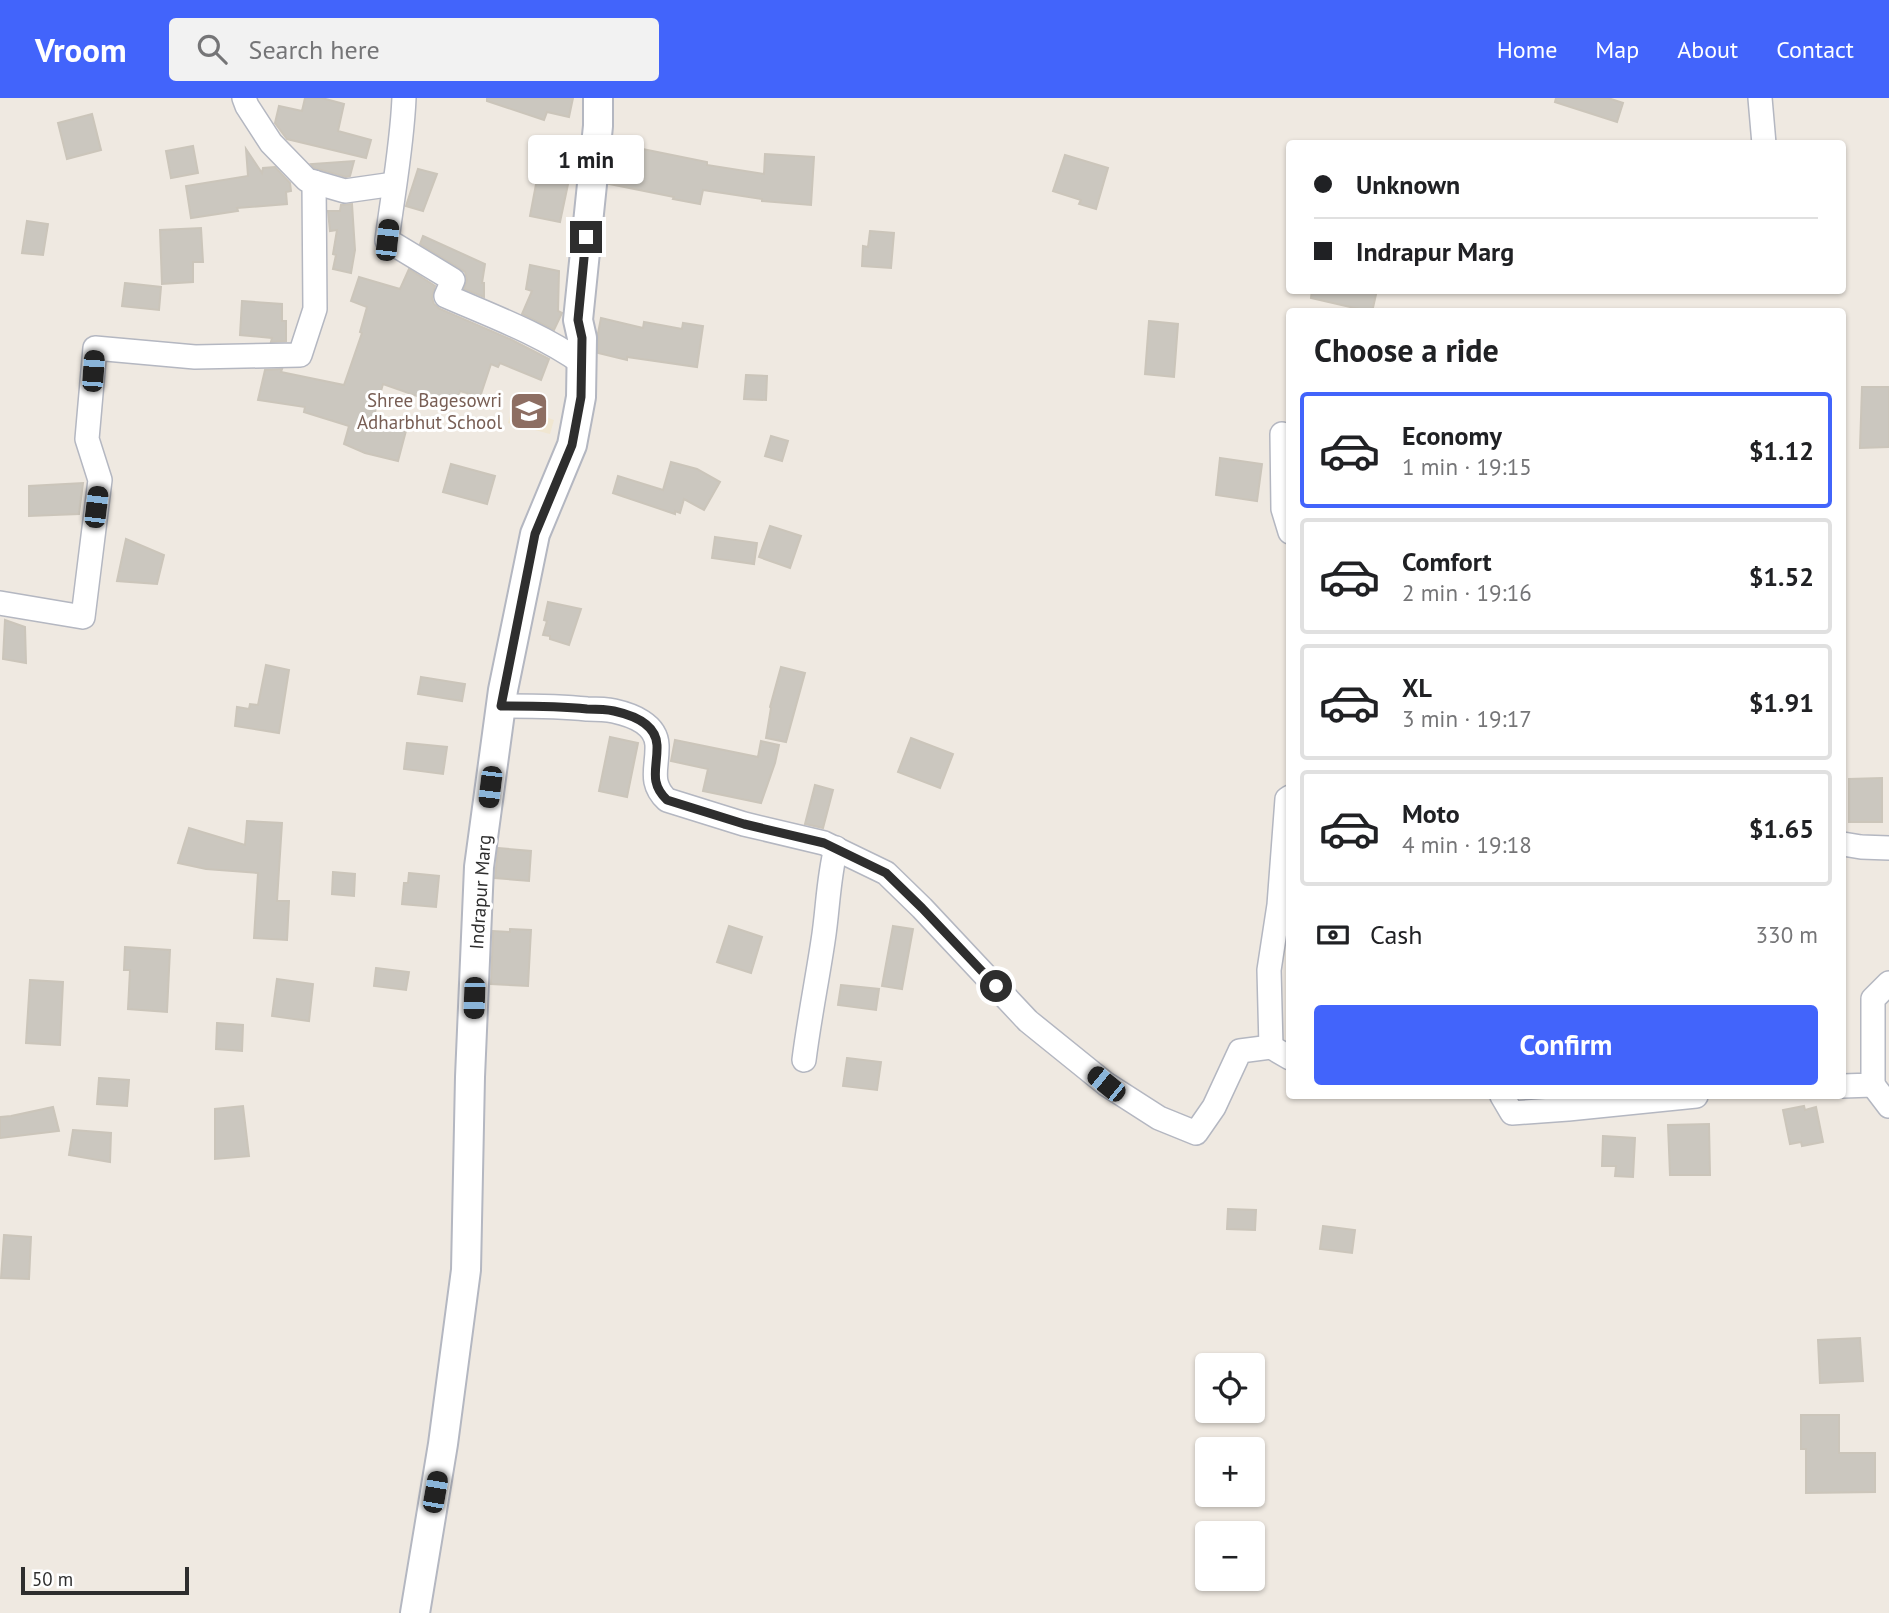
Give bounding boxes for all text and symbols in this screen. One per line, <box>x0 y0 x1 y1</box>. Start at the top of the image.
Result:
search box <box>169 18 659 81</box>
text: Vroom <box>35 28 127 71</box>
icon: search <box>193 30 231 68</box>
text: Search here <box>249 33 380 66</box>
text: Home <box>1497 34 1557 65</box>
text: Map <box>1595 34 1639 65</box>
text: About <box>1677 34 1738 65</box>
text: Contact <box>1776 34 1854 65</box>
callout: 1 min <box>528 136 644 184</box>
text: 1 min <box>558 145 614 174</box>
text: Unknown <box>1356 168 1460 201</box>
car <box>375 218 400 262</box>
route end <box>570 221 602 253</box>
text: Indrapur Marg <box>1356 235 1514 268</box>
text: Choose a ride <box>1314 329 1499 371</box>
car <box>82 349 105 393</box>
place label: Shree Bagesowri Adharbhut School <box>357 388 502 434</box>
school or university icon: Shree Bagesowri Adharbhut School <box>508 390 550 432</box>
icon: car <box>1318 419 1381 482</box>
text: Economy <box>1402 419 1502 452</box>
text: $1.12 <box>1749 434 1814 467</box>
text: 1 min · 19:15 <box>1402 452 1532 481</box>
car <box>84 485 109 529</box>
icon: car <box>1318 545 1381 608</box>
text: Comfort <box>1402 545 1492 578</box>
text: $1.52 <box>1749 560 1814 593</box>
text: 2 min · 19:16 <box>1402 578 1532 607</box>
icon: car <box>1318 671 1381 734</box>
text: XL <box>1402 671 1432 704</box>
text: $1.91 <box>1749 686 1814 719</box>
text: 3 min · 19:17 <box>1402 704 1532 733</box>
car <box>478 765 503 809</box>
icon: car <box>1318 797 1381 860</box>
text: Moto <box>1402 797 1460 830</box>
text: $1.65 <box>1749 812 1814 845</box>
text: 4 min · 19:18 <box>1402 830 1532 859</box>
street label: Indrapur Marg <box>464 834 496 950</box>
icon: cash <box>1314 916 1352 954</box>
text: Cash <box>1370 918 1422 951</box>
text: 330 m <box>1756 920 1818 949</box>
route start <box>980 970 1012 1002</box>
car <box>463 977 486 1019</box>
button: Confirm <box>1314 1005 1818 1085</box>
car <box>1084 1063 1129 1105</box>
map controls <box>1195 1353 1265 1591</box>
button: locate <box>1195 1353 1265 1423</box>
button: + <box>1195 1437 1265 1507</box>
car <box>422 1469 449 1515</box>
button: − <box>1195 1521 1265 1591</box>
scale bar <box>21 1564 189 1596</box>
text: 50 m <box>32 1567 73 1591</box>

